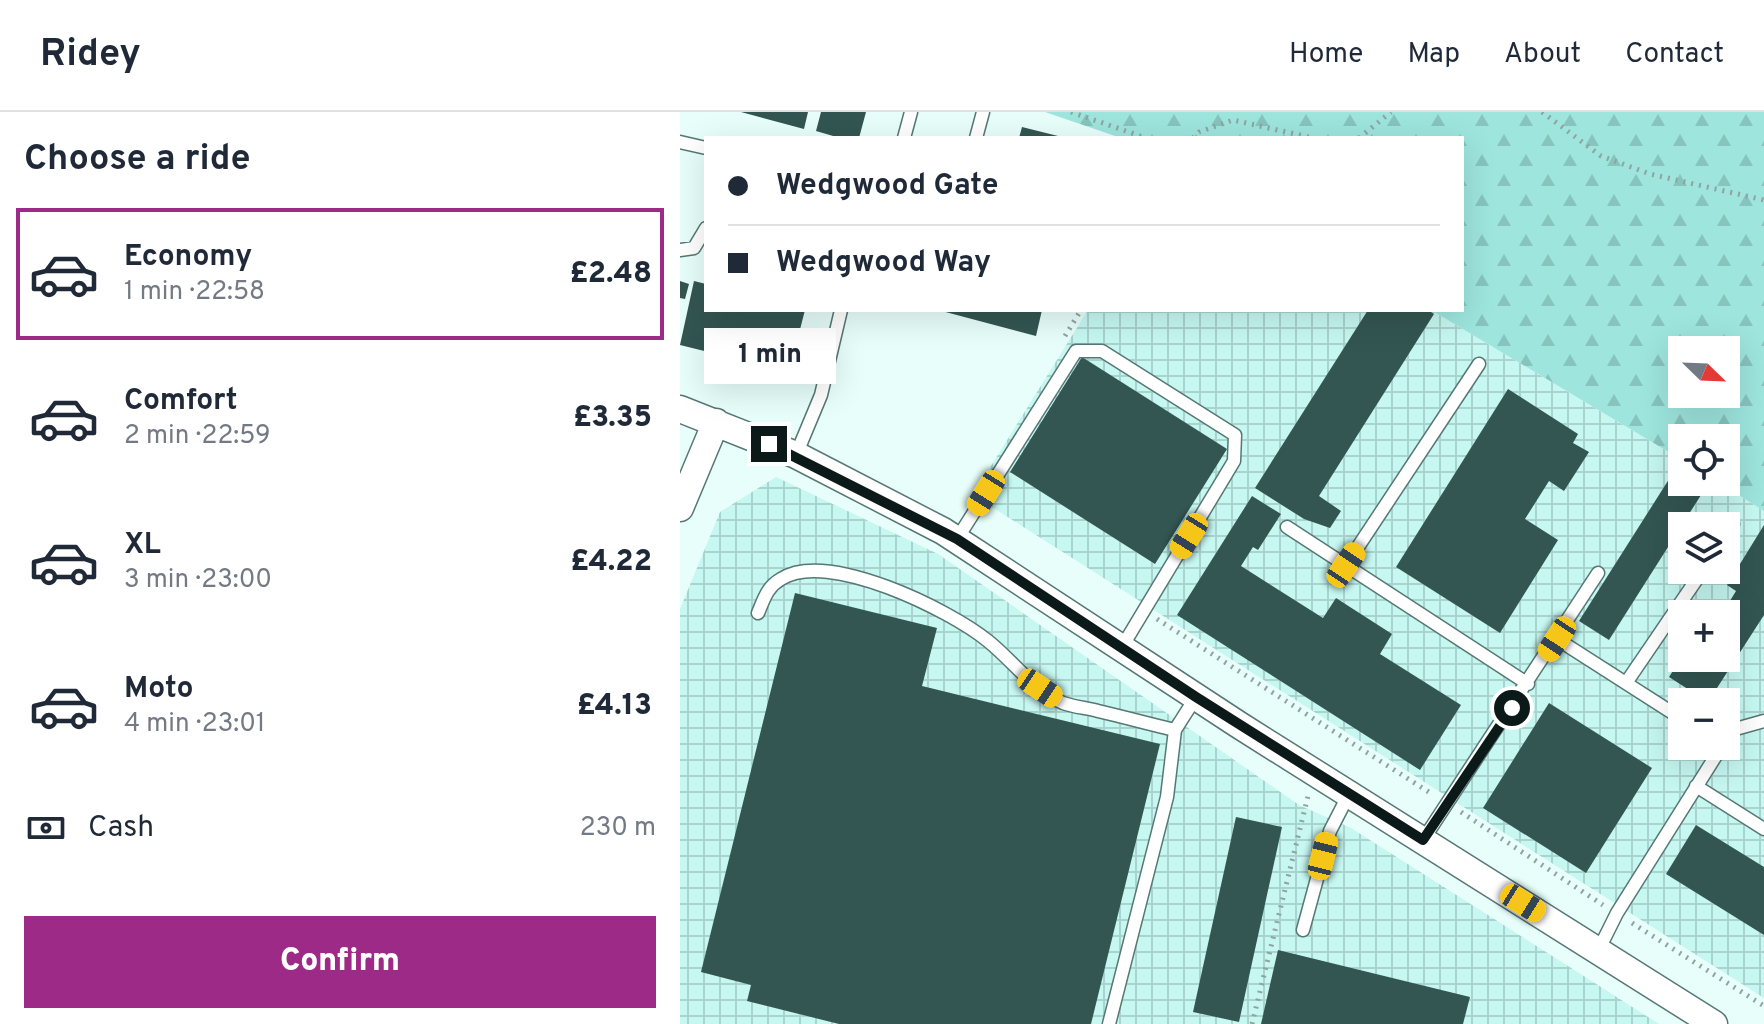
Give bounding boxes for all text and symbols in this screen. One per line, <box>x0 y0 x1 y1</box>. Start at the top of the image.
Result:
text: Ridey <box>40 31 141 80</box>
text: Home <box>1289 37 1363 73</box>
text: Map <box>1407 37 1460 73</box>
text: About <box>1504 37 1581 73</box>
text: Contact <box>1625 37 1724 73</box>
text: Choose a ride <box>24 137 250 183</box>
text: Wedgwood Gate <box>776 168 998 205</box>
icon: car <box>28 238 100 310</box>
text: Economy <box>124 239 252 276</box>
text: Wedgwood Way <box>776 245 991 282</box>
text: £2.48 <box>569 256 652 293</box>
text: 1 min · 22:58 <box>124 276 265 309</box>
callout: 1 min <box>703 328 835 384</box>
north arrow <box>1668 336 1740 408</box>
map controls <box>1668 336 1740 760</box>
text: 1 min <box>738 339 802 372</box>
icon: car <box>28 382 100 454</box>
text: Comfort <box>124 383 237 420</box>
text: £3.35 <box>573 400 652 437</box>
text: 2 min · 22:59 <box>124 420 271 453</box>
button: locate <box>1668 424 1740 496</box>
route end <box>751 426 787 462</box>
car <box>963 466 1009 520</box>
car <box>1166 509 1212 563</box>
button: layers <box>1668 512 1740 584</box>
icon: car <box>28 526 100 598</box>
text: XL <box>124 527 161 564</box>
car <box>1323 538 1369 592</box>
text: £4.22 <box>570 544 652 581</box>
text: 3 min · 23:00 <box>124 564 272 597</box>
button: + <box>1668 600 1740 672</box>
car <box>1534 612 1580 666</box>
car <box>1013 665 1067 711</box>
icon: car <box>28 670 100 742</box>
text: Moto <box>124 671 194 708</box>
text: £4.13 <box>577 688 652 725</box>
button: − <box>1668 688 1740 760</box>
route start <box>1494 690 1530 726</box>
text: 4 min · 23:01 <box>124 708 266 741</box>
icon: cash <box>24 806 68 850</box>
text: Cash <box>88 810 154 847</box>
text: 230 m <box>580 812 656 845</box>
car <box>1306 830 1340 882</box>
car <box>1496 880 1550 926</box>
button: Confirm <box>24 916 656 1008</box>

